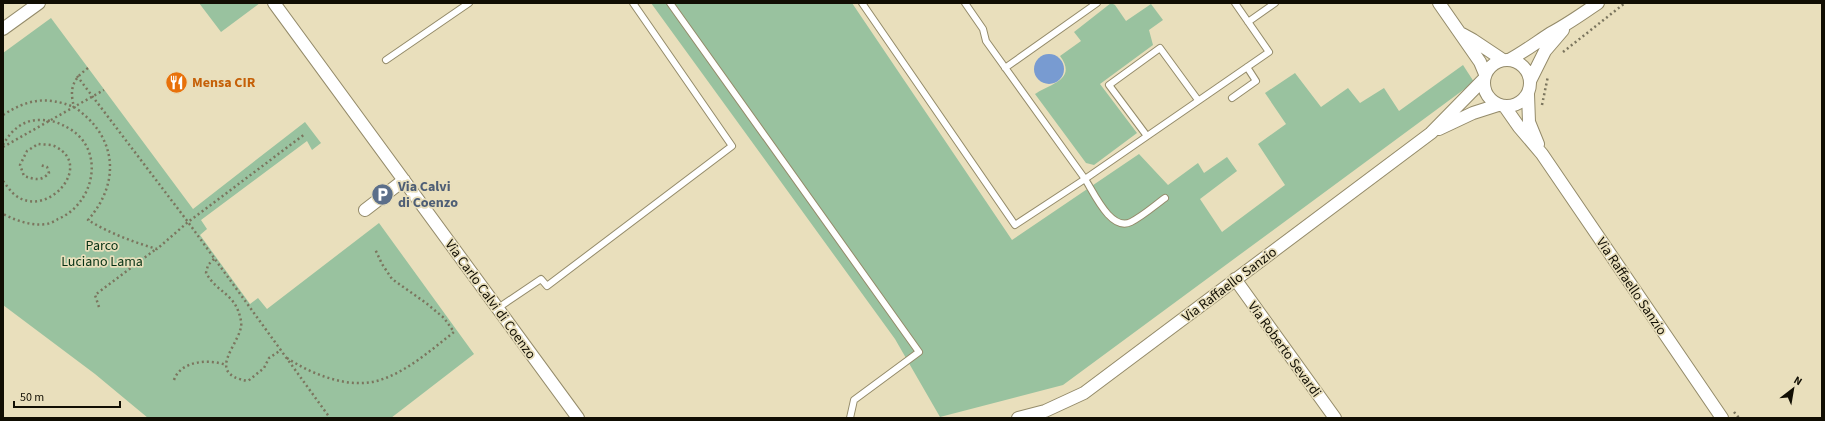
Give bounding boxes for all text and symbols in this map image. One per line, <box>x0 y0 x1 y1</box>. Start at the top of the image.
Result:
restaurant icon: Mensa CIR <box>164 69 190 95</box>
place label: Mensa CIR <box>192 73 256 93</box>
place label: Via Calvi di Coenzo <box>397 177 458 213</box>
parking icon: Via Calvi di Coenzo <box>370 181 396 207</box>
street label: Via Raffaello Sanzio <box>1591 234 1671 339</box>
park label: Parco Luciano Lama <box>61 236 143 272</box>
street label: Via Carlo Calvi di Coenzo <box>440 236 540 363</box>
street label: Via Raffaello Sanzio <box>1178 243 1281 327</box>
street label: Via Roberto Sevardi <box>1243 298 1326 402</box>
north arrow <box>1773 369 1813 409</box>
text: N <box>1791 373 1805 389</box>
scale bar <box>14 383 120 409</box>
text: 50 m <box>20 389 44 406</box>

